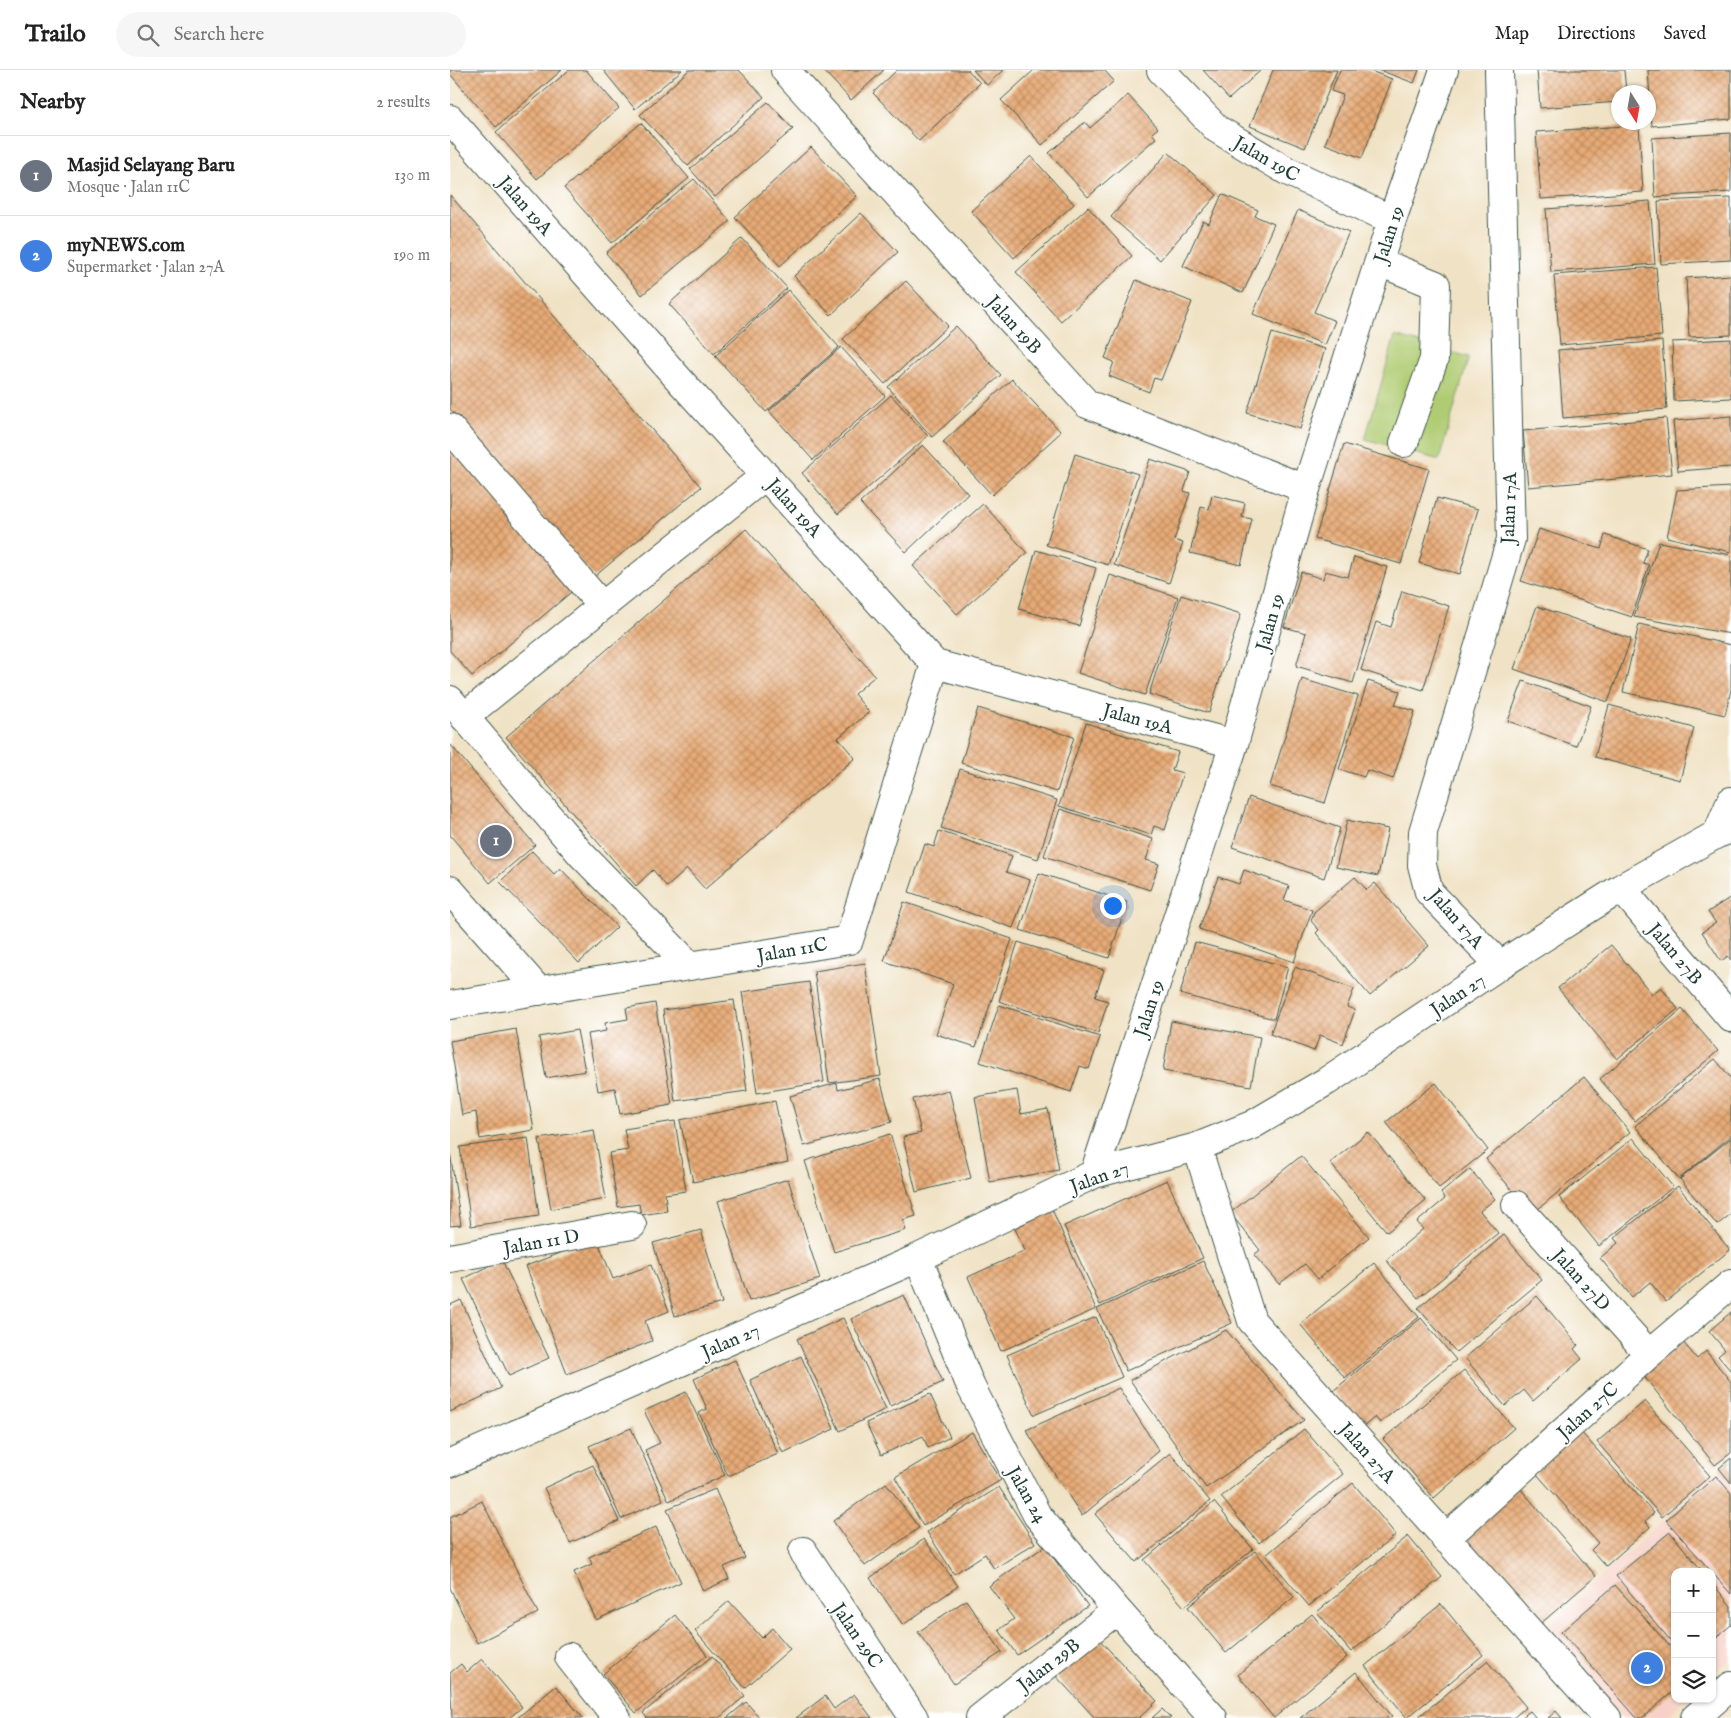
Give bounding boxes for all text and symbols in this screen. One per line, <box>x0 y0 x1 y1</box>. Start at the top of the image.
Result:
search box <box>116 12 466 57</box>
text: Trailo <box>25 19 86 50</box>
icon: search <box>134 21 162 49</box>
text: Search here <box>174 23 264 47</box>
text: Map <box>1495 23 1529 46</box>
text: Directions <box>1557 23 1635 46</box>
text: Saved <box>1663 23 1706 46</box>
north arrow <box>1611 85 1656 130</box>
text: Nearby <box>20 89 85 116</box>
text: 2 results <box>376 93 430 113</box>
street label: Jalan 19C <box>1227 130 1303 188</box>
text: Masjid Selayang Baru <box>67 154 235 178</box>
text: 1 <box>33 166 39 186</box>
text: 130 m <box>394 166 430 186</box>
street label: Jalan 19A <box>491 170 558 242</box>
text: Mosque · Jalan 11C <box>67 178 190 198</box>
street label: Jalan 19 <box>1369 203 1410 268</box>
text: myNEWS.com <box>67 234 185 258</box>
text: 2 <box>32 246 40 266</box>
text: 190 m <box>393 246 430 266</box>
text: Supermarket · Jalan 27A <box>67 258 224 278</box>
street label: Jalan 19B <box>979 289 1046 360</box>
street label: Jalan 17A <box>1497 471 1523 546</box>
street label: Jalan 19A <box>759 472 827 544</box>
street label: Jalan 19 <box>1251 591 1291 656</box>
street label: Jalan 19A <box>1098 699 1176 741</box>
pin: 1 <box>480 822 512 860</box>
street label: Jalan 17A <box>1422 883 1489 955</box>
your location <box>1100 893 1126 919</box>
street label: Jalan 27B <box>1640 917 1707 990</box>
street label: Jalan 11C <box>753 933 829 969</box>
street label: Jalan 27 <box>1425 969 1490 1024</box>
street label: Jalan 19 <box>1129 977 1170 1042</box>
street label: Jalan 27 <box>1065 1156 1132 1200</box>
street label: Jalan 11 D <box>500 1224 581 1262</box>
street label: Jalan 27D <box>1545 1243 1615 1317</box>
street label: Jalan 27 <box>696 1319 763 1366</box>
street label: Jalan 27C <box>1551 1378 1624 1447</box>
street label: Jalan 27A <box>1332 1416 1401 1490</box>
street label: Jalan 24 <box>1000 1461 1052 1528</box>
map controls <box>1671 1568 1716 1703</box>
button: + <box>1671 1568 1716 1613</box>
street label: Jalan 29C <box>825 1597 887 1673</box>
button: − <box>1671 1613 1716 1658</box>
street label: Jalan 29B <box>1012 1634 1085 1699</box>
pin: 2 <box>1631 1649 1663 1687</box>
button: layers <box>1671 1658 1716 1703</box>

